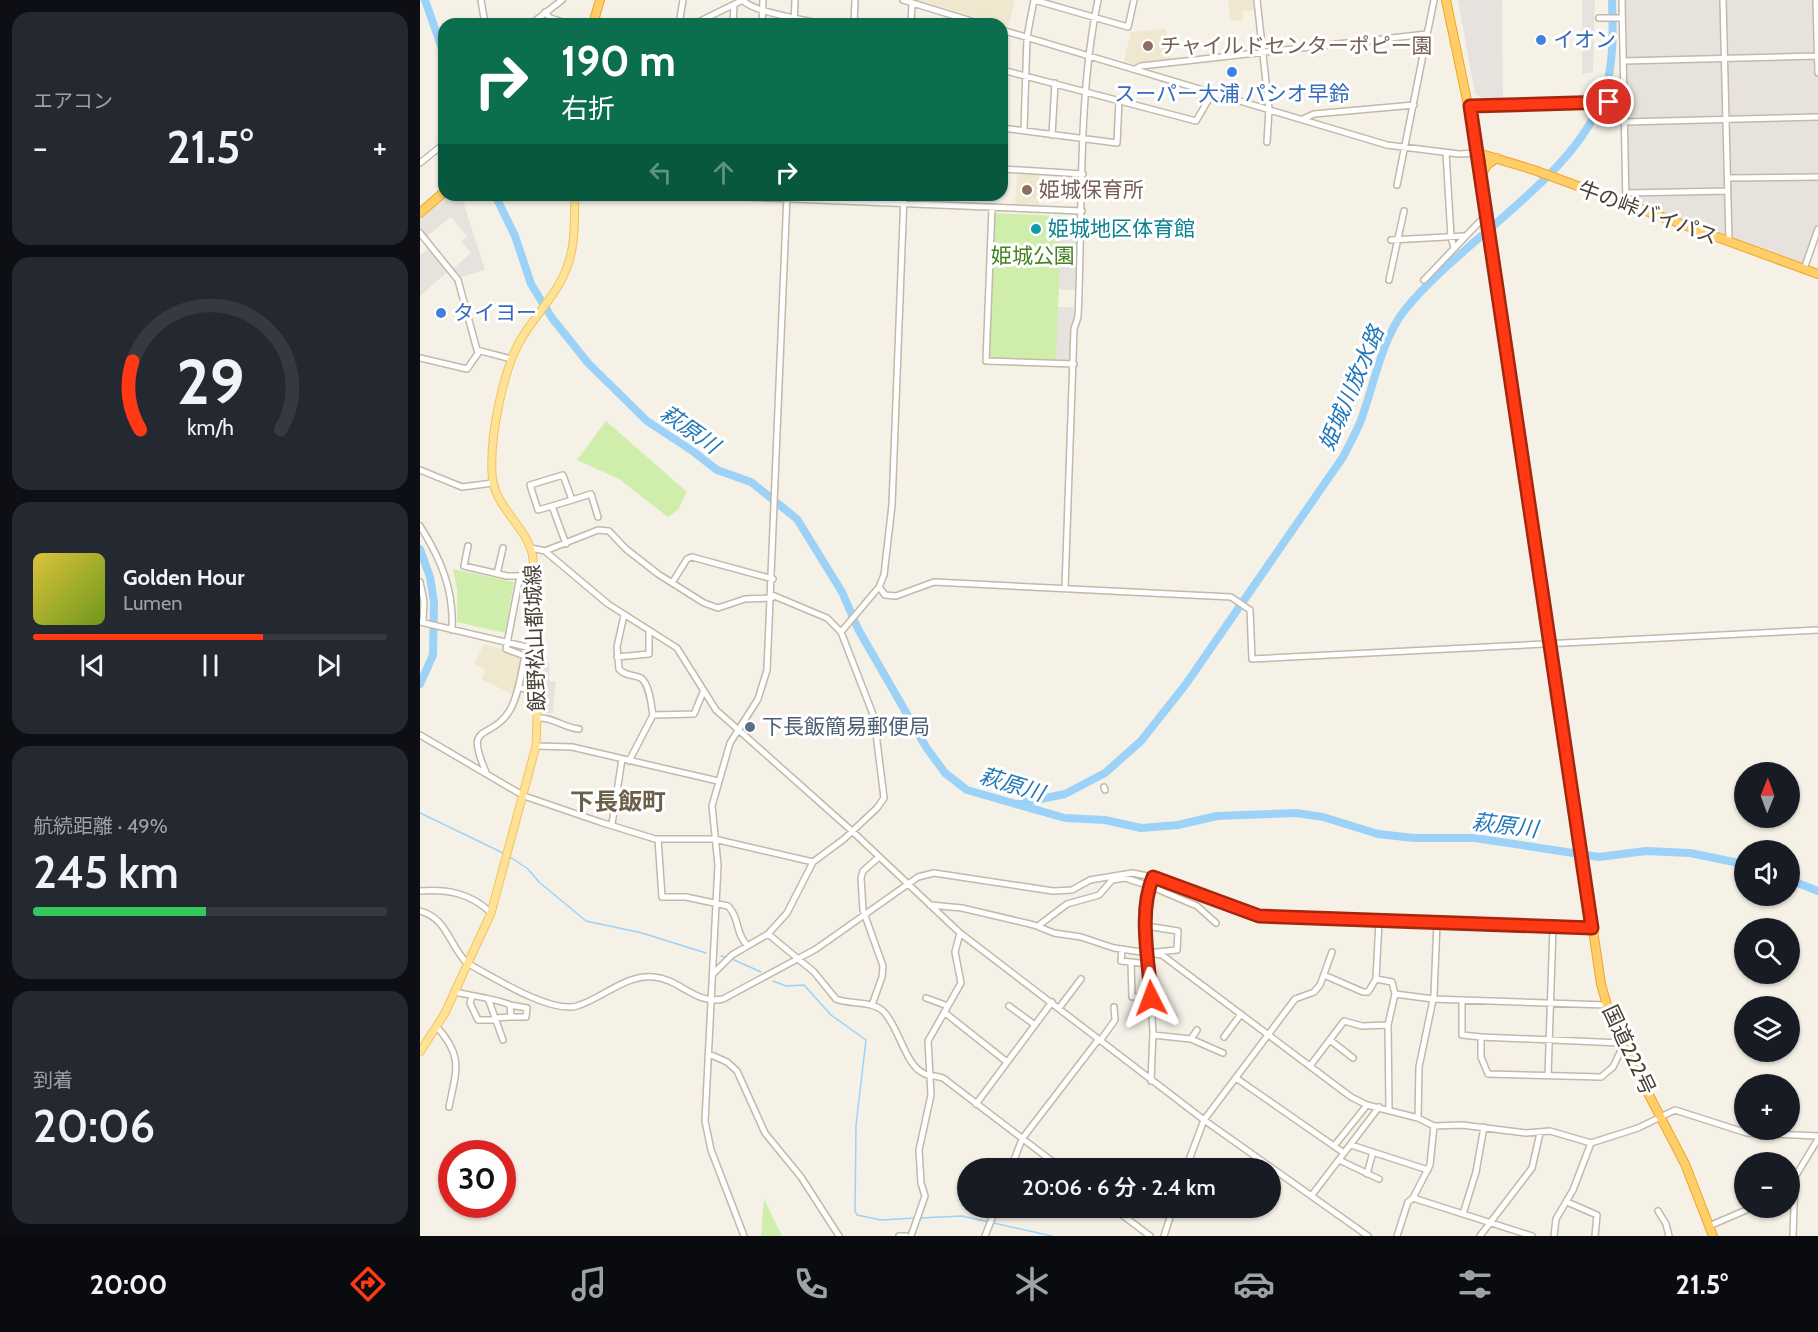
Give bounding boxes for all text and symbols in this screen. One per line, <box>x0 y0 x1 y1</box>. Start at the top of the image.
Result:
place label: イオン <box>1553 27 1616 52</box>
place label: チャイルドセンターポピー園 <box>1160 33 1433 58</box>
marker: イオン <box>1534 33 1548 47</box>
text: 190 m <box>561 35 676 87</box>
marker: チャイルドセンターポピー園 <box>1141 39 1155 53</box>
icon: right <box>462 42 540 120</box>
marker: スーパー大浦 パシオ早鈴 <box>1225 65 1239 79</box>
pin <box>1583 76 1634 127</box>
place label: スーパー大浦 パシオ早鈴 <box>1114 81 1350 106</box>
icon: arrive <box>1592 85 1625 118</box>
text: エアコン <box>33 89 113 113</box>
text: 右折 <box>561 92 615 125</box>
text: 21.5° <box>167 120 253 174</box>
text: − <box>33 127 48 167</box>
text: + <box>372 127 387 167</box>
icon: left <box>644 156 677 189</box>
icon: ahead <box>707 156 740 189</box>
icon: right <box>770 156 803 189</box>
street label: 牛の峠バイパス <box>1575 176 1721 249</box>
place label: 姫城保育所 <box>1039 177 1144 202</box>
marker: 姫城保育所 <box>1020 183 1034 197</box>
place label: 姫城地区体育館 <box>1048 216 1195 241</box>
marker: 姫城地区体育館 <box>1029 222 1043 236</box>
park label: 姫城公園 <box>991 243 1075 268</box>
place label: タイヨー <box>453 300 537 325</box>
marker: タイヨー <box>434 306 448 320</box>
water label: 姫城川放水路 <box>1313 320 1390 454</box>
text: 29 <box>176 344 244 420</box>
water label: 萩原川 <box>655 399 726 461</box>
text: km/h <box>187 415 233 441</box>
text: Golden Hour <box>123 564 244 591</box>
street label: 飯野松山都城線 <box>519 564 550 712</box>
text: Lumen <box>123 591 182 615</box>
icon: previous <box>76 649 109 682</box>
icon: pause <box>194 649 227 682</box>
icon: next <box>312 649 345 682</box>
place label: 下長飯簡易郵便局 <box>762 714 930 739</box>
marker: 下長飯簡易郵便局 <box>743 720 757 734</box>
water label: 萩原川 <box>976 762 1049 808</box>
north arrow <box>1734 762 1800 828</box>
map controls <box>1734 762 1800 1218</box>
district label: 下長飯町 <box>570 787 666 816</box>
water label: 萩原川 <box>1471 808 1541 843</box>
text: 航続距離 · 49% <box>33 814 168 838</box>
button: sound <box>1734 840 1800 906</box>
text: 245 km <box>33 845 179 899</box>
button: search <box>1734 918 1800 984</box>
position arrow <box>1119 966 1183 1030</box>
button: layers <box>1734 996 1800 1062</box>
street label: 国道222号 <box>1598 1001 1661 1099</box>
text: 到着 <box>33 1068 73 1092</box>
button: + <box>1734 1074 1800 1140</box>
text: 20:06 <box>33 1099 155 1153</box>
speed limit sign: 30 <box>438 1140 516 1218</box>
button: − <box>1734 1152 1800 1218</box>
text: 20:06 · 6 分 · 2.4 km <box>1022 1174 1216 1201</box>
icon: directions <box>347 1263 389 1305</box>
icon: music <box>568 1263 610 1305</box>
icon: phone <box>790 1263 832 1305</box>
icon: climate <box>1011 1263 1053 1305</box>
icon: car <box>1233 1263 1275 1305</box>
icon: filters <box>1454 1263 1496 1305</box>
text: 20:00 <box>90 1268 167 1301</box>
text: 21.5° <box>1676 1268 1728 1301</box>

